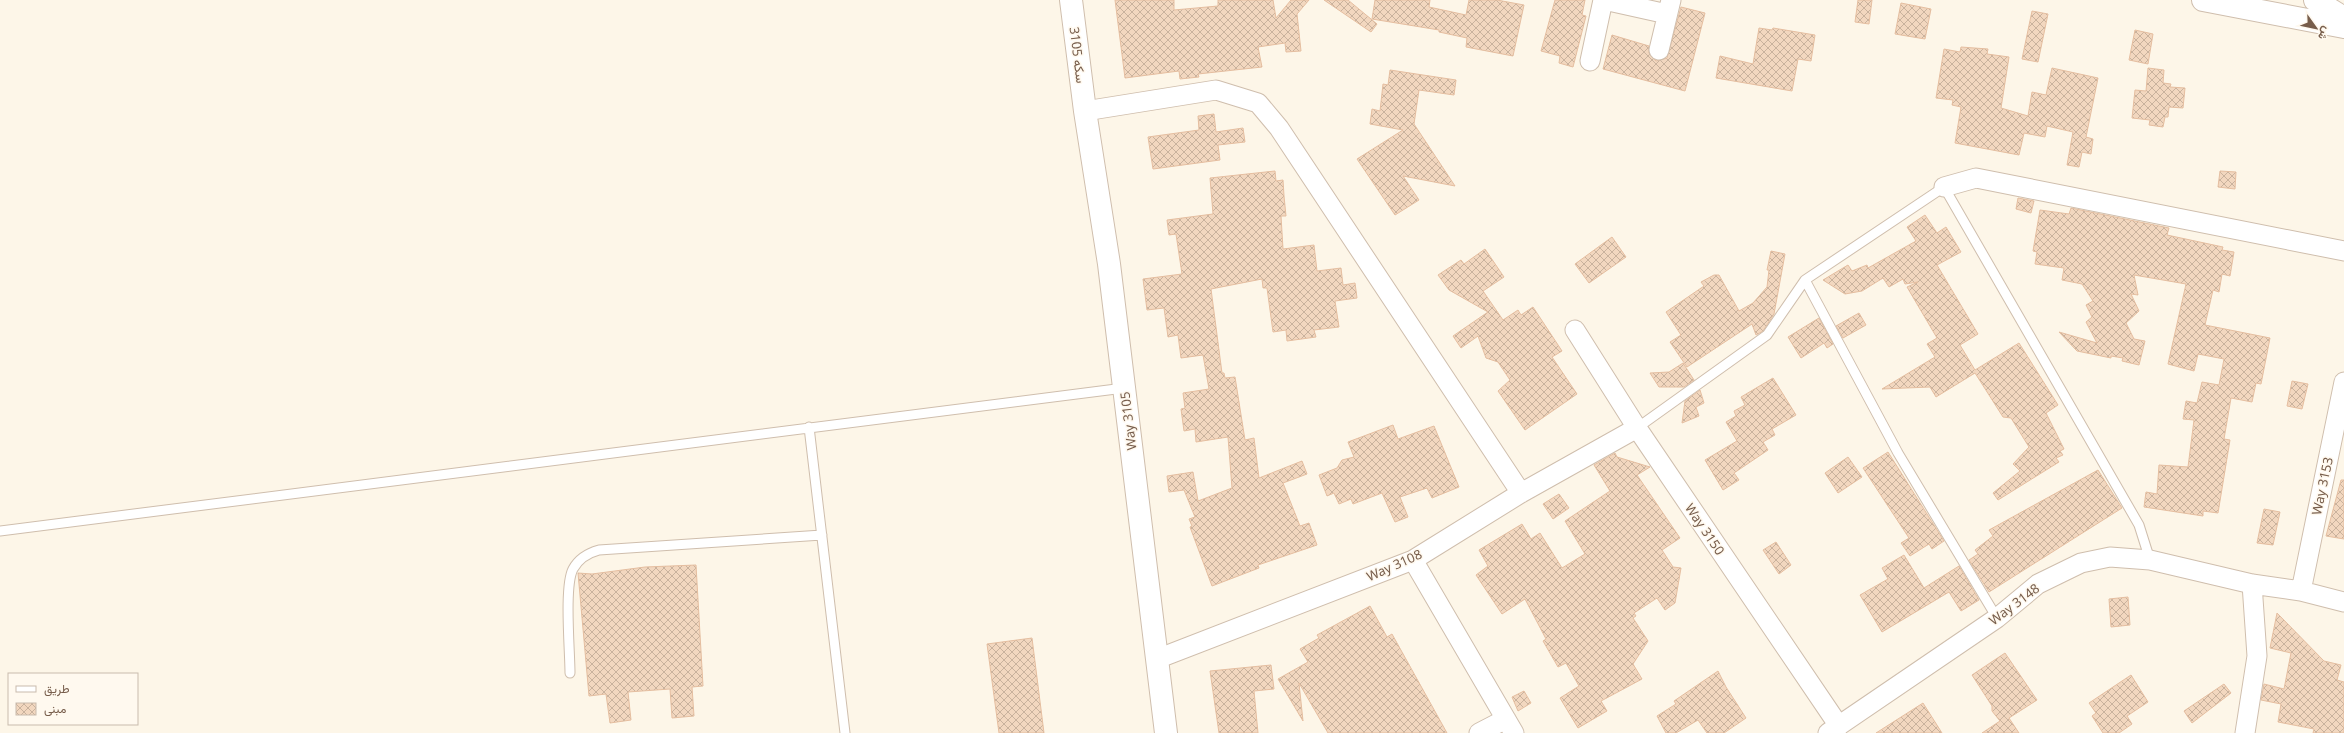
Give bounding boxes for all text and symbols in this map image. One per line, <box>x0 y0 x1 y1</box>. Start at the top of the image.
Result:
north arrow <box>2296 8 2336 48</box>
text: ش <box>2315 24 2335 43</box>
street label: سكه 3105 <box>1066 26 1090 84</box>
street label: Way 3105 <box>1115 391 1141 451</box>
street label: Way 3153 <box>2307 455 2337 517</box>
street label: Way 3150 <box>1681 500 1729 558</box>
street label: Way 3108 <box>1363 545 1425 585</box>
street label: Way 3148 <box>1985 579 2043 629</box>
legend <box>8 673 138 725</box>
text: طريق <box>44 680 70 697</box>
text: مبنى <box>44 700 66 717</box>

